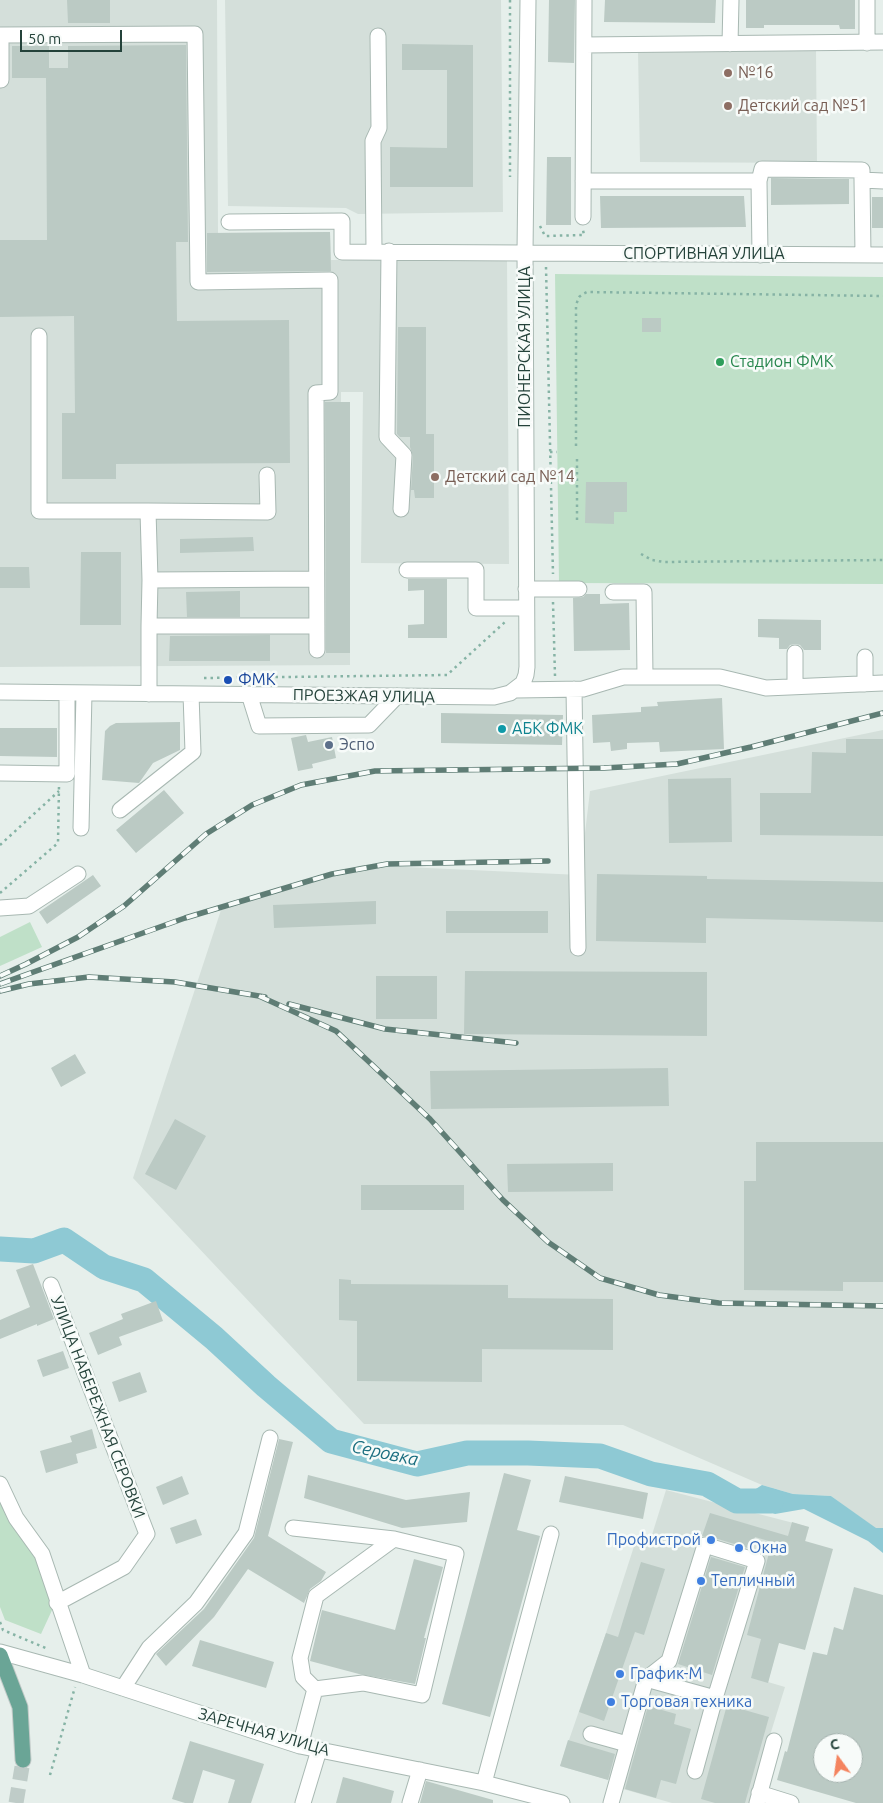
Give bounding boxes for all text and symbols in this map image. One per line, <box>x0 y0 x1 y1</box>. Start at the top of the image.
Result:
scale bar <box>22 20 125 52</box>
text: 50 m <box>28 30 61 47</box>
place label: №16 <box>738 63 774 83</box>
marker: №16 <box>722 67 734 79</box>
place label: Детский сад №51 <box>738 96 868 116</box>
marker: Детский сад №51 <box>722 100 734 112</box>
street label: СПОРТИВНАЯ УЛИЦА <box>623 244 785 264</box>
street label: ПИОНЕРСКАЯ УЛИЦА <box>515 266 535 428</box>
place label: Стадион ФМК <box>730 352 833 372</box>
marker: Стадион ФМК <box>714 356 726 368</box>
place label: Детский сад №14 <box>445 467 575 487</box>
marker: Детский сад №14 <box>429 471 441 483</box>
place label: ФМК <box>238 670 275 690</box>
marker: ФМК <box>222 674 234 686</box>
street label: ПРОЕЗЖАЯ УЛИЦА <box>293 685 435 707</box>
place label: АБК ФМК <box>512 719 583 739</box>
marker: АБК ФМК <box>496 723 508 735</box>
place label: Эспо <box>339 735 375 755</box>
marker: Эспо <box>323 739 335 751</box>
street label: УЛИЦА НАБЕРЕЖНАЯ СЕРОВКИ <box>47 1293 149 1521</box>
water label: Серовка <box>350 1435 420 1471</box>
place label: Профистрой <box>607 1530 701 1550</box>
marker: Профистрой <box>705 1534 717 1546</box>
place label: Окна <box>749 1538 787 1558</box>
marker: Окна <box>733 1542 745 1554</box>
place label: Тепличный <box>711 1571 795 1591</box>
marker: Тепличный <box>695 1575 707 1587</box>
place label: График-М <box>630 1664 702 1684</box>
marker: График-М <box>614 1668 626 1680</box>
place label: Торговая техника <box>621 1692 752 1712</box>
marker: Торговая техника <box>605 1696 617 1708</box>
street label: ЗАРЕЧНАЯ УЛИЦА <box>196 1704 332 1760</box>
north arrow <box>813 1733 863 1783</box>
text: С <box>828 1736 841 1753</box>

